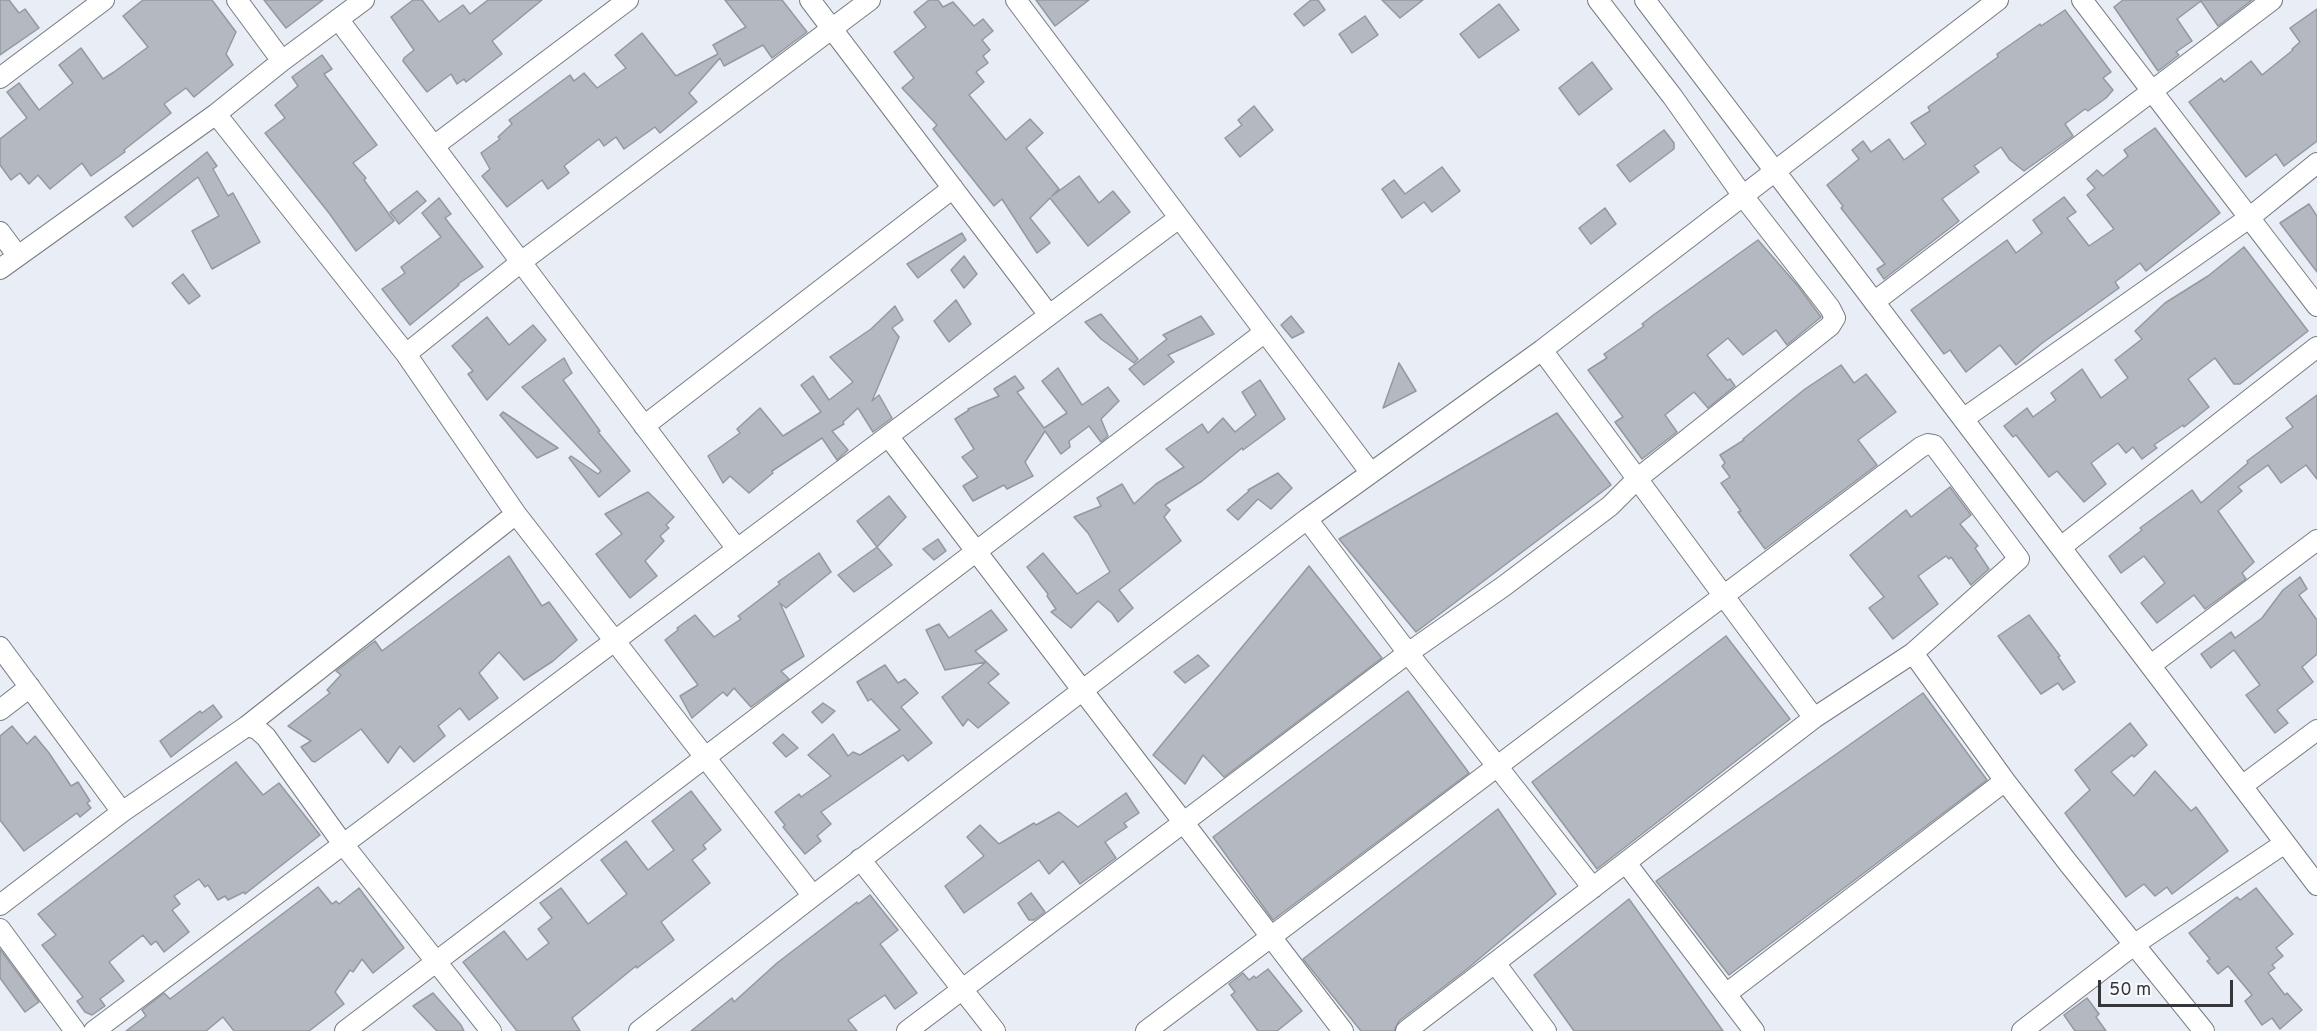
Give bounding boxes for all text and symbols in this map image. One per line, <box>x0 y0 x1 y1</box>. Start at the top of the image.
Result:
scale bar <box>2101 968 2236 1006</box>
text: 50 m <box>2109 979 2151 1002</box>

